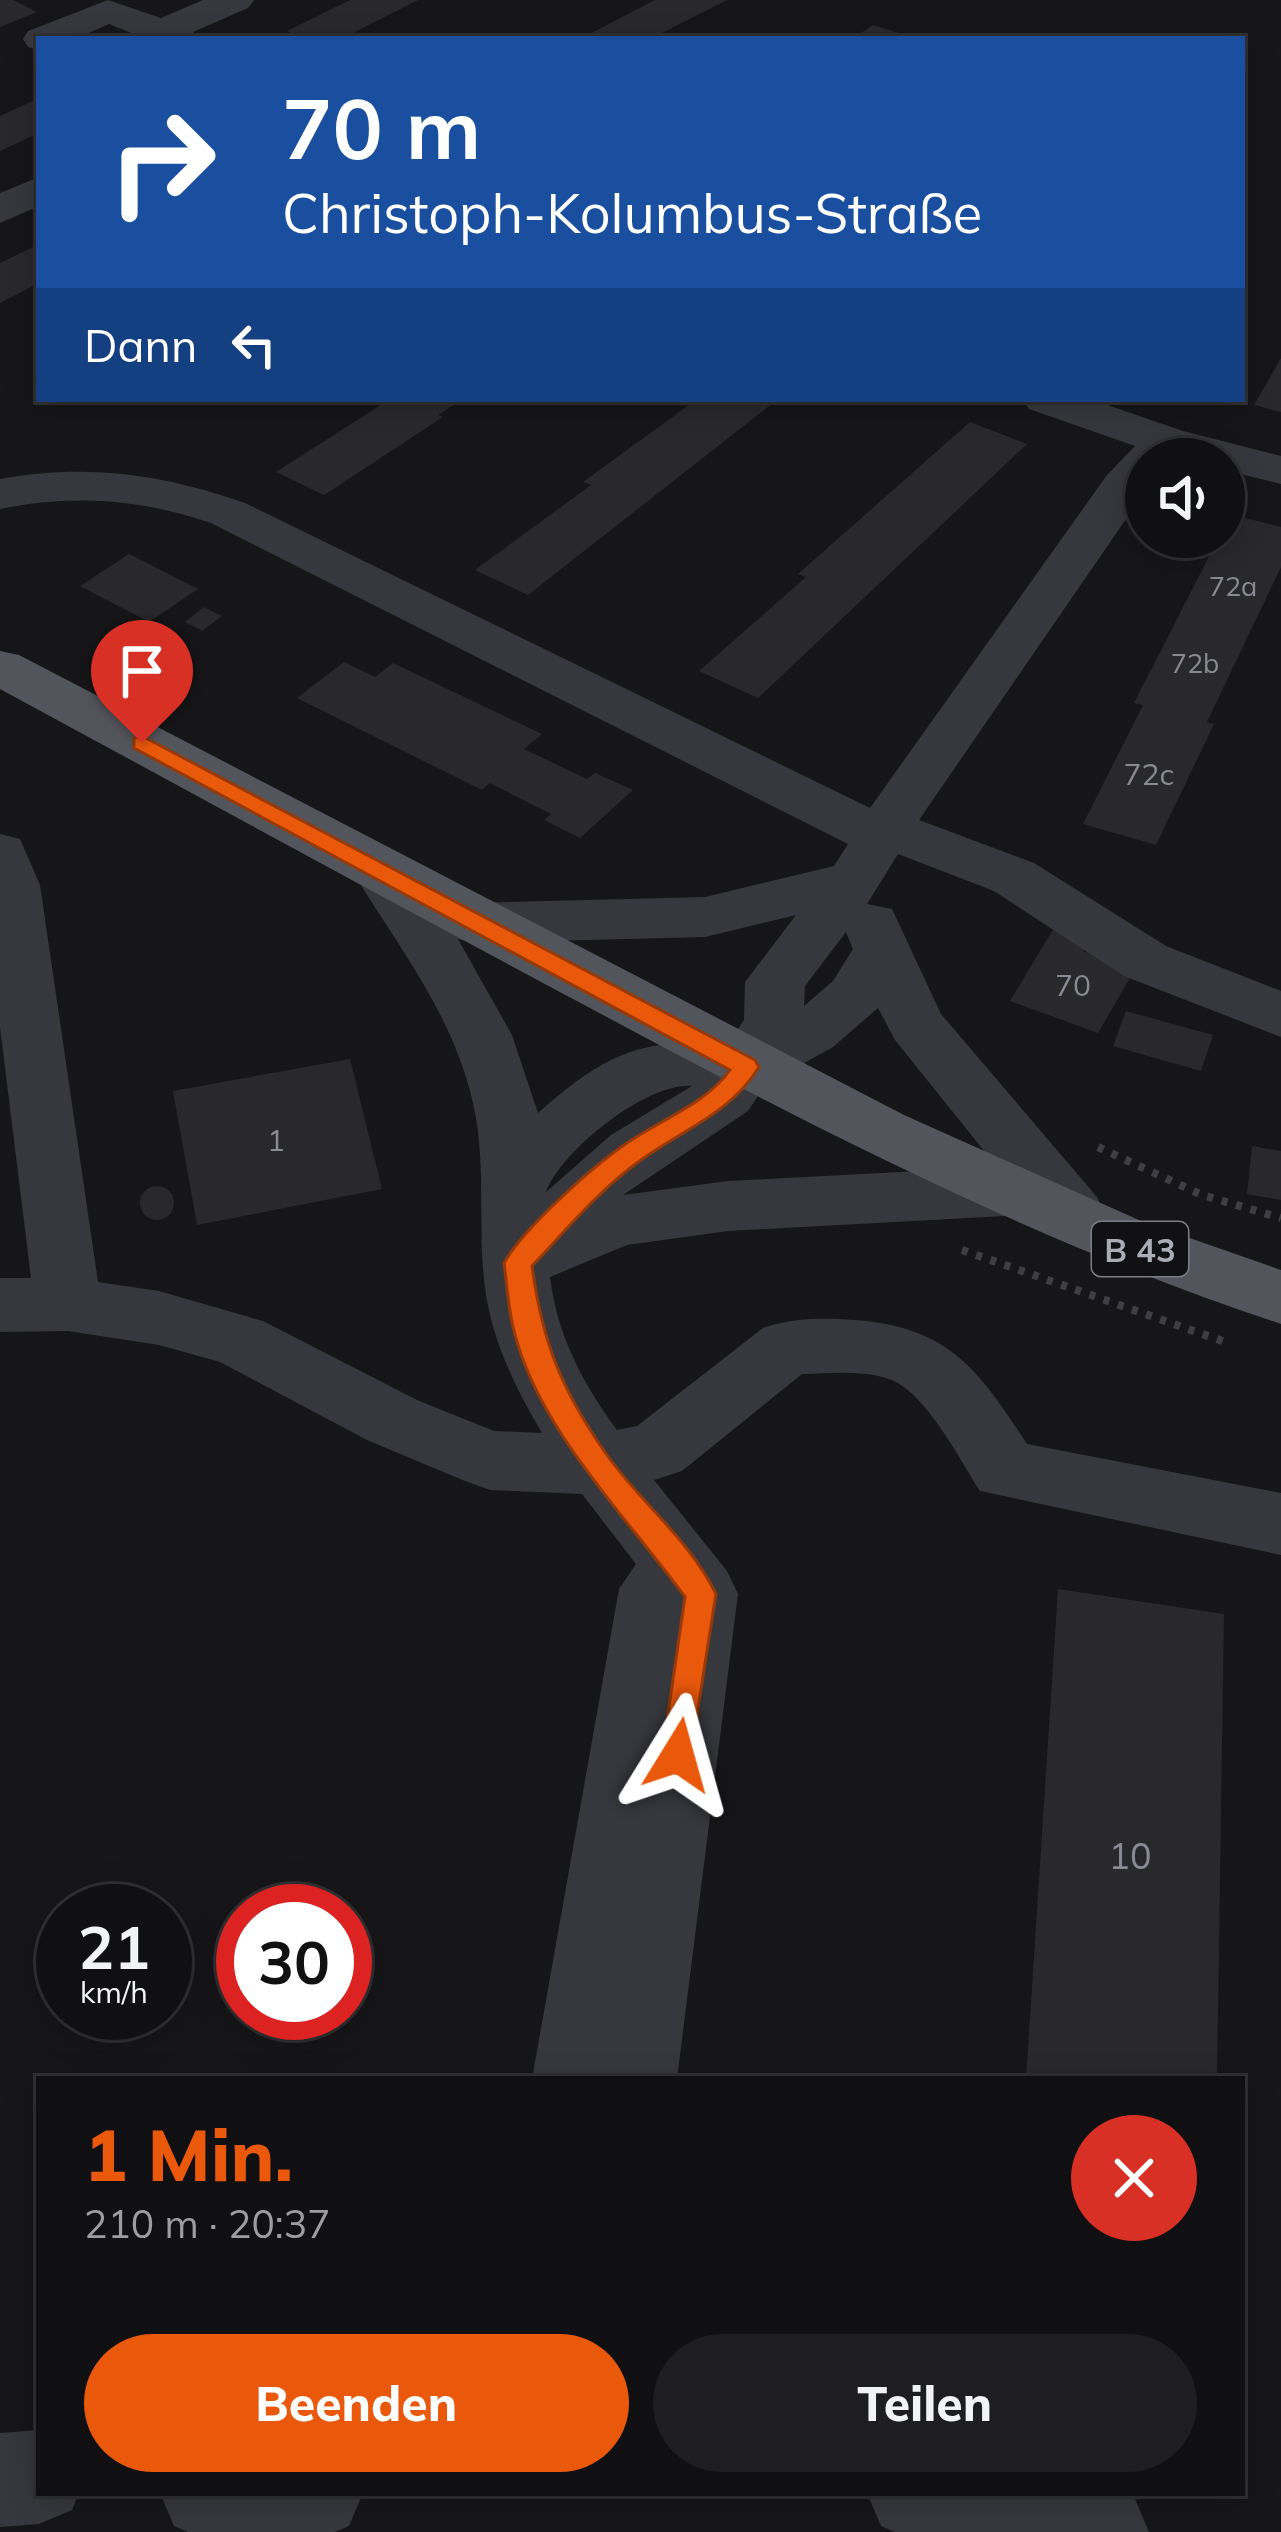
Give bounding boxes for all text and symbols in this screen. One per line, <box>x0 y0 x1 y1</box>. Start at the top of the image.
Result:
text: 70 m <box>282 75 481 180</box>
icon: right <box>84 84 240 240</box>
text: Christoph-Kolumbus-Straße <box>282 179 982 247</box>
icon: left <box>221 312 287 378</box>
text: Dann <box>84 317 197 373</box>
map controls <box>1125 438 1245 558</box>
button: sound <box>1125 438 1245 558</box>
house number: 72a <box>1209 569 1257 603</box>
pin <box>91 620 193 743</box>
icon: arrive <box>109 638 175 704</box>
house number: 72b <box>1171 646 1219 680</box>
house number: 72c <box>1124 755 1174 793</box>
house number: 70 <box>1055 966 1091 1004</box>
house number: 1 <box>267 1121 285 1159</box>
road number: B 43 <box>1092 1222 1188 1276</box>
position arrow <box>615 1692 741 1818</box>
house number: 10 <box>1108 1833 1152 1878</box>
speed limit sign: 30 <box>216 1884 372 2040</box>
text: 21 <box>78 1909 150 1984</box>
text: km/h <box>80 1973 148 2011</box>
text: 1 Min. <box>84 2109 293 2199</box>
button: close <box>1071 2115 1197 2241</box>
text: 210 m · 20:37 <box>84 2199 330 2248</box>
button: Beenden <box>84 2334 629 2472</box>
button: Teilen <box>653 2334 1197 2472</box>

